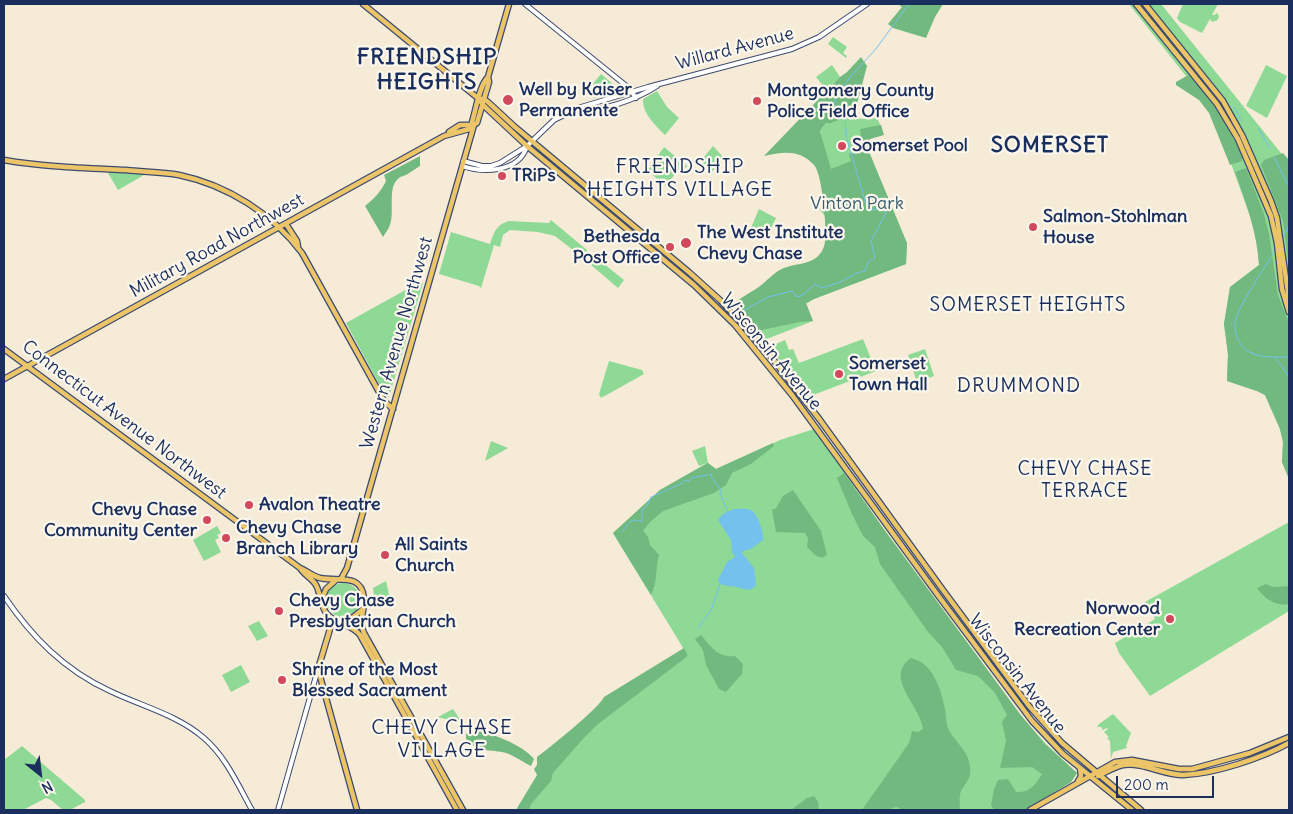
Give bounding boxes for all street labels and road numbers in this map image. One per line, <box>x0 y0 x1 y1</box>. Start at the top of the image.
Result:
street label: Willard Avenue <box>674 23 796 75</box>
street label: Military Road Northwest <box>126 189 308 303</box>
street label: Western Avenue Northwest <box>356 234 438 452</box>
street label: Wisconsin Avenue <box>716 289 826 415</box>
street label: Connecticut Avenue Northwest <box>18 336 230 504</box>
street label: Wisconsin Avenue <box>964 610 1070 738</box>

